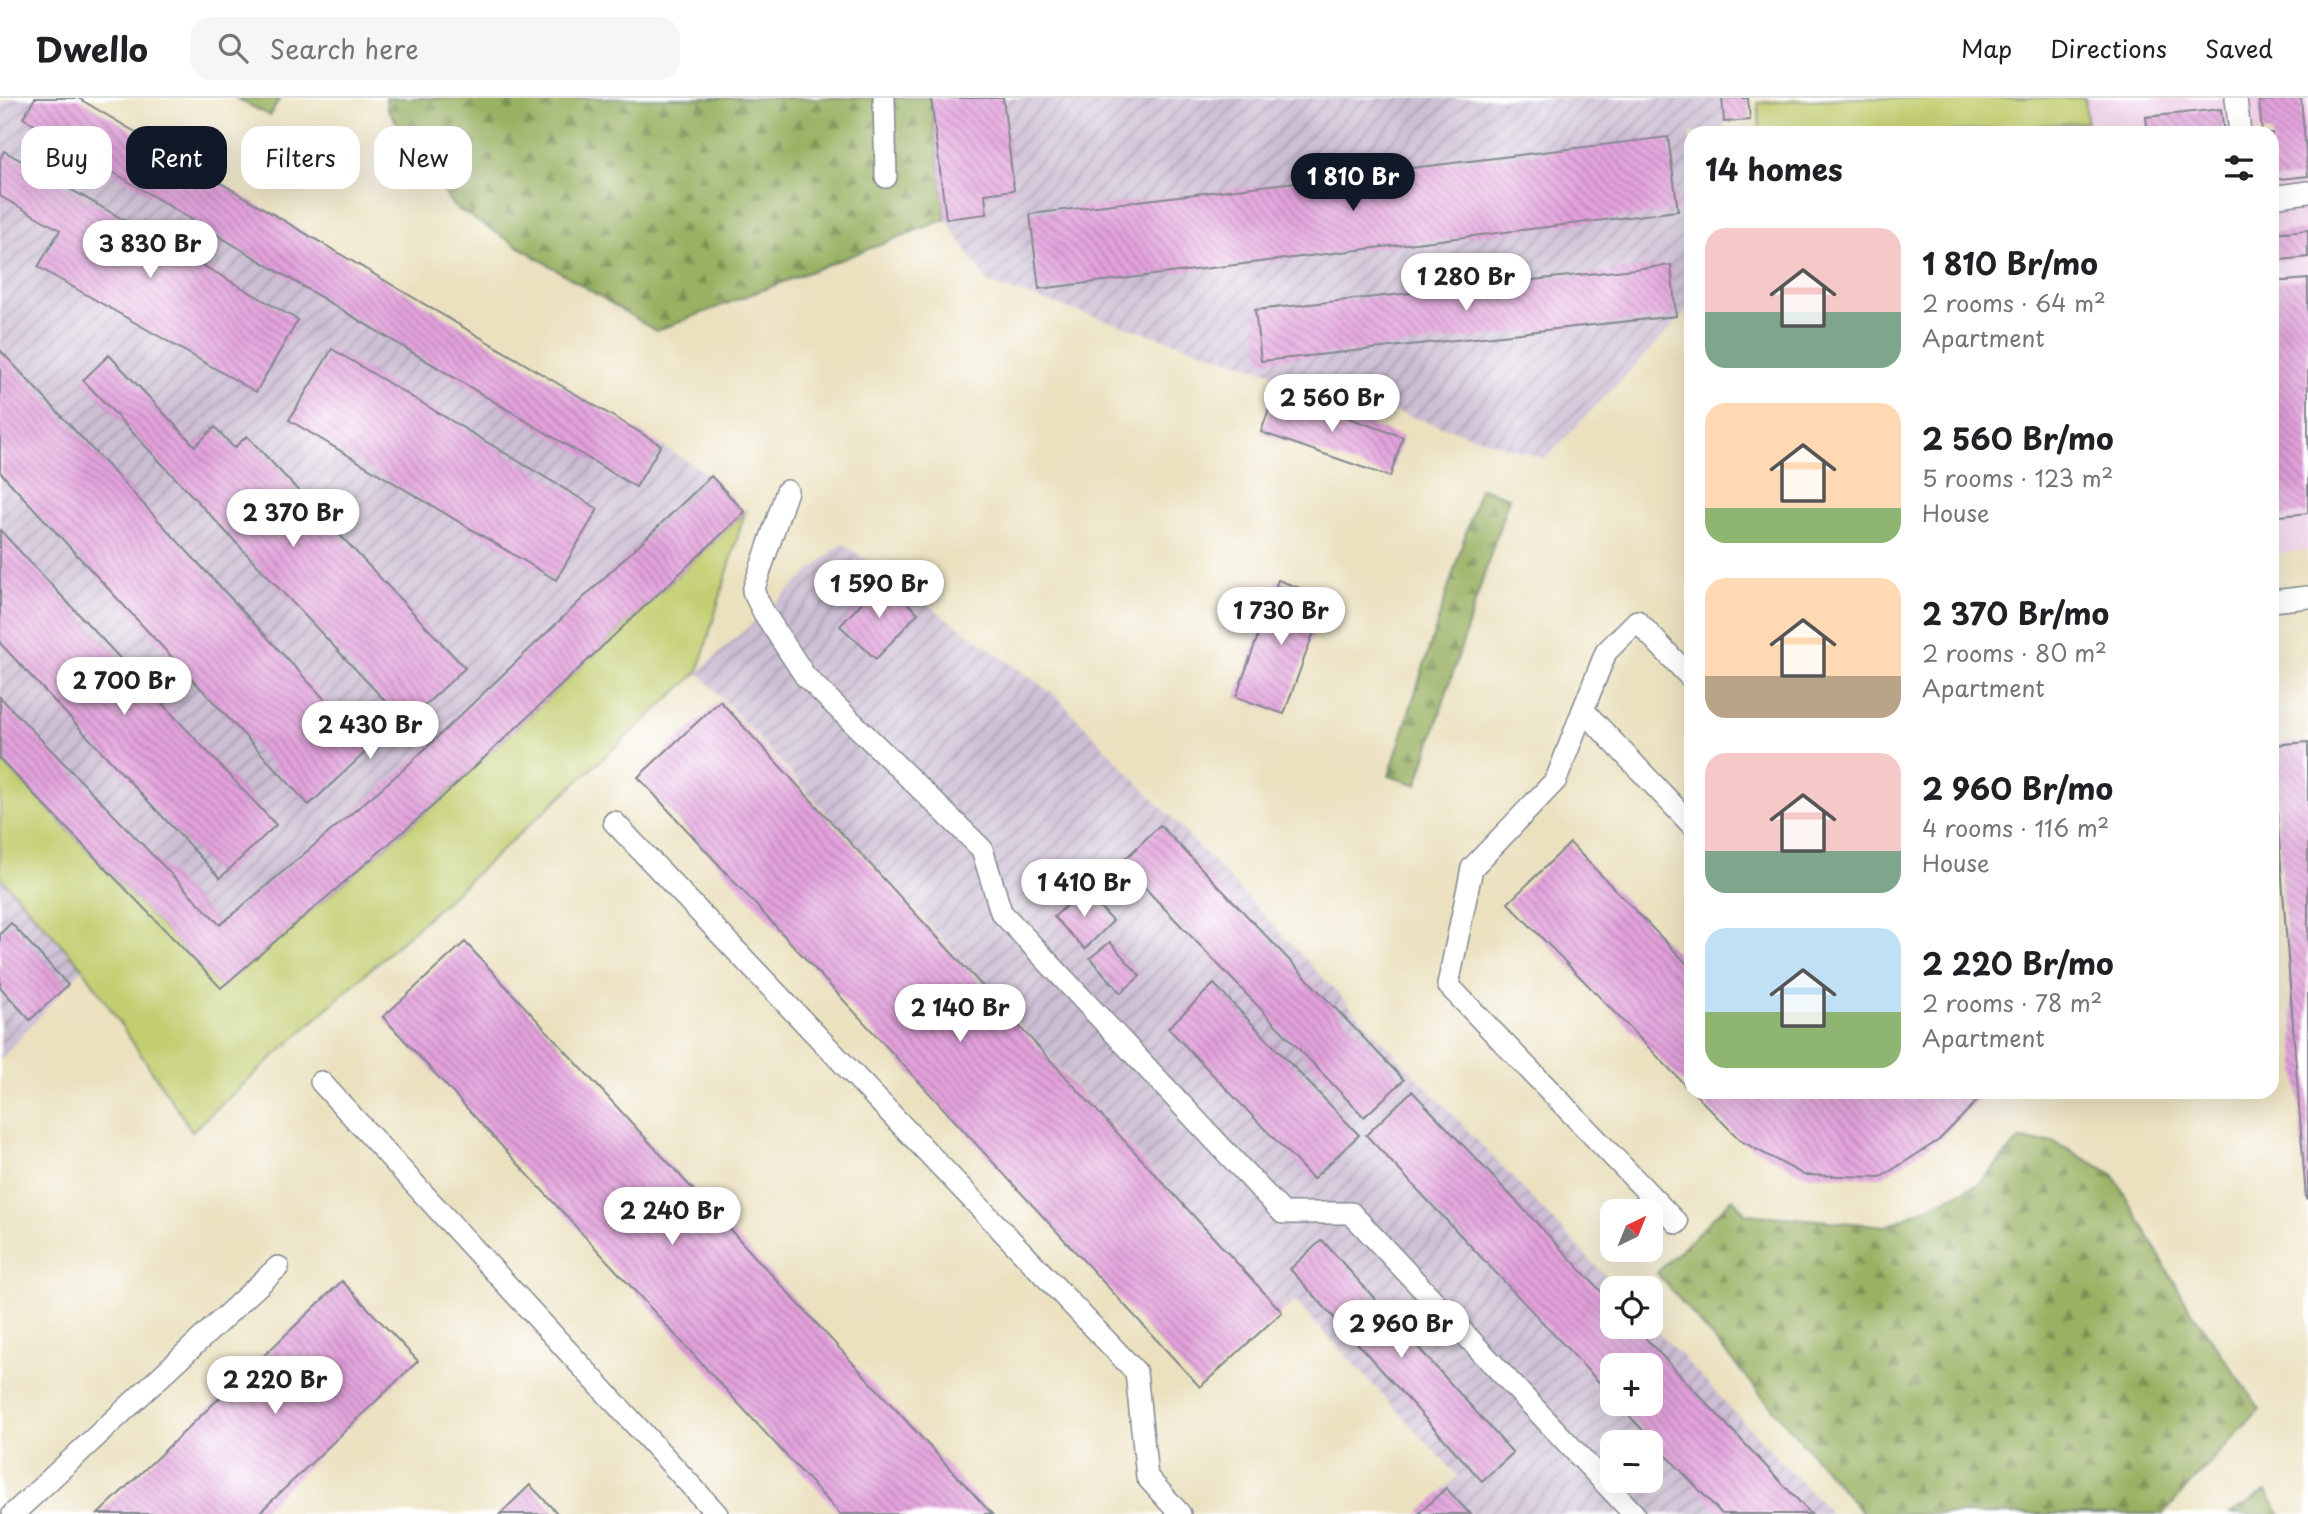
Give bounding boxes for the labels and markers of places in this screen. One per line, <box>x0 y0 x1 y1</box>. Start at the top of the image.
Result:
pin: 1 810 Br <box>1281 153 1425 213</box>
pin: 3 830 Br <box>78 220 222 280</box>
pin: 1 280 Br <box>1394 254 1538 313</box>
pin: 2 560 Br <box>1260 374 1404 434</box>
pin: 2 370 Br <box>221 490 365 549</box>
pin: 1 590 Br <box>807 560 951 620</box>
pin: 1 730 Br <box>1209 588 1353 647</box>
pin: 2 700 Br <box>52 658 196 717</box>
pin: 2 430 Br <box>298 702 442 761</box>
pin: 1 410 Br <box>1012 860 1156 919</box>
pin: 2 140 Br <box>888 984 1032 1044</box>
pin: 2 240 Br <box>600 1188 744 1247</box>
pin: 2 960 Br <box>1329 1300 1473 1360</box>
pin: 2 220 Br <box>203 1356 347 1416</box>

